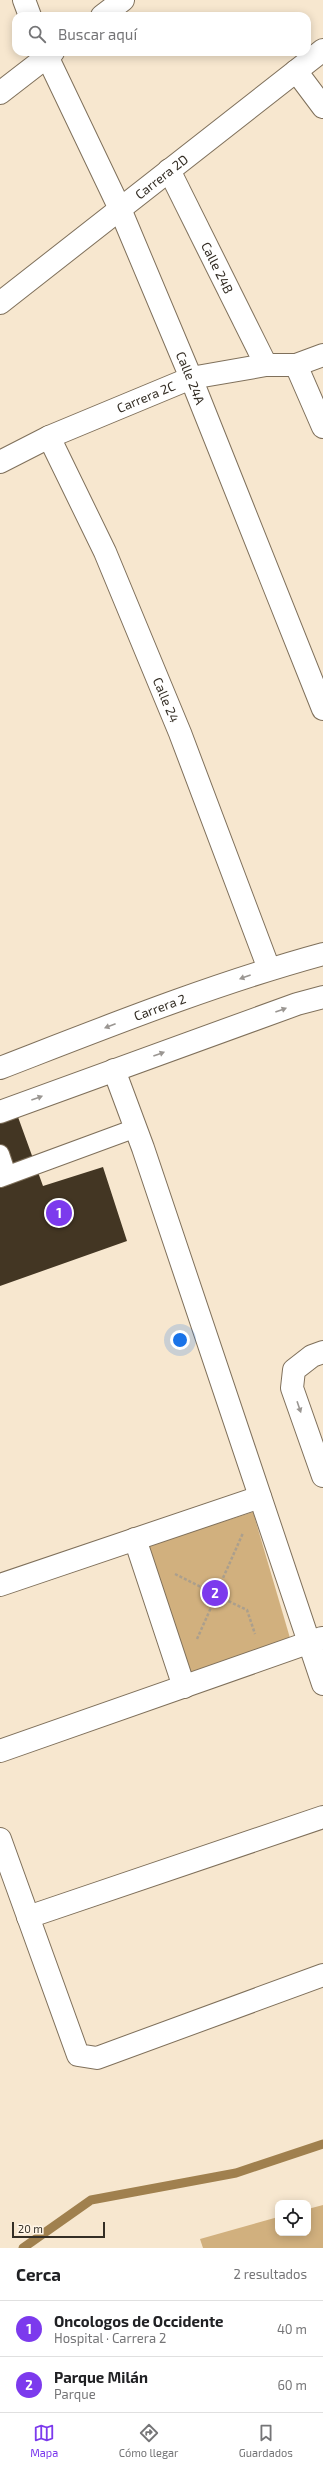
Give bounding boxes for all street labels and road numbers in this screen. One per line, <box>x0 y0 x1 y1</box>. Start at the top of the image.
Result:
street label: Carrera 2D <box>132 151 191 202</box>
street label: Calle 24B <box>198 239 237 296</box>
street label: Calle 24A <box>173 349 209 407</box>
street label: Carrera 2C <box>114 377 178 416</box>
street label: Calle 24 <box>150 675 183 725</box>
street label: Carrera 2 <box>131 990 188 1024</box>

